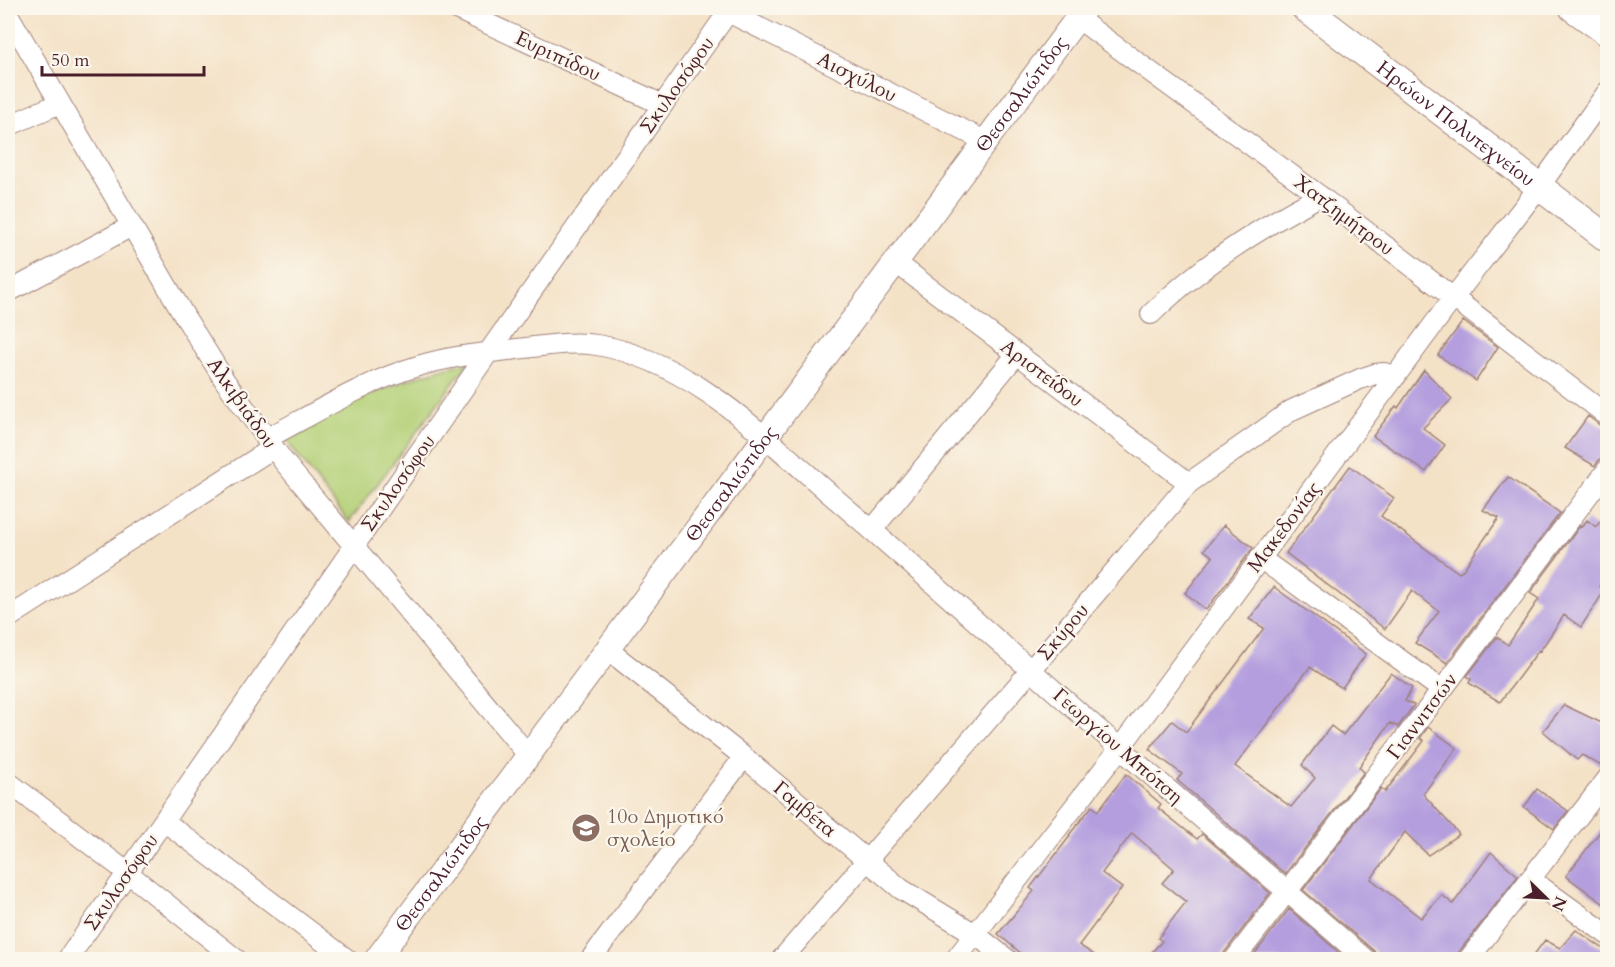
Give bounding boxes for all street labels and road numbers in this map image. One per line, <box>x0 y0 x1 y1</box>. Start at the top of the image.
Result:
street label: Ευριπίδου <box>511 24 605 88</box>
street label: Θεσσαλιώτιδος <box>969 30 1074 158</box>
street label: Σκυλοσόφου <box>634 31 720 139</box>
street label: Αισχύλου <box>813 45 901 109</box>
street label: Ηρώων Πολυτεχνείου <box>1371 54 1541 192</box>
street label: Χατζημήτρου <box>1288 168 1400 262</box>
street label: Αριστείδου <box>995 333 1089 413</box>
street label: Αλκιβιάδου <box>201 352 283 454</box>
street label: Θεσσαλιώτιδος <box>678 420 783 547</box>
street label: Σκυλοσόφου <box>355 429 441 537</box>
street label: Μακεδονίας <box>1241 476 1327 578</box>
street label: Σκύρου <box>1031 598 1095 666</box>
street label: Γιαννιτσών <box>1381 667 1463 765</box>
street label: Γεωργίου Μπότση <box>1047 682 1189 810</box>
street label: Γαμβέτα <box>768 775 842 843</box>
street label: Θεσσαλιώτιδος <box>388 809 493 937</box>
street label: Σκυλοσόφου <box>78 828 164 936</box>

